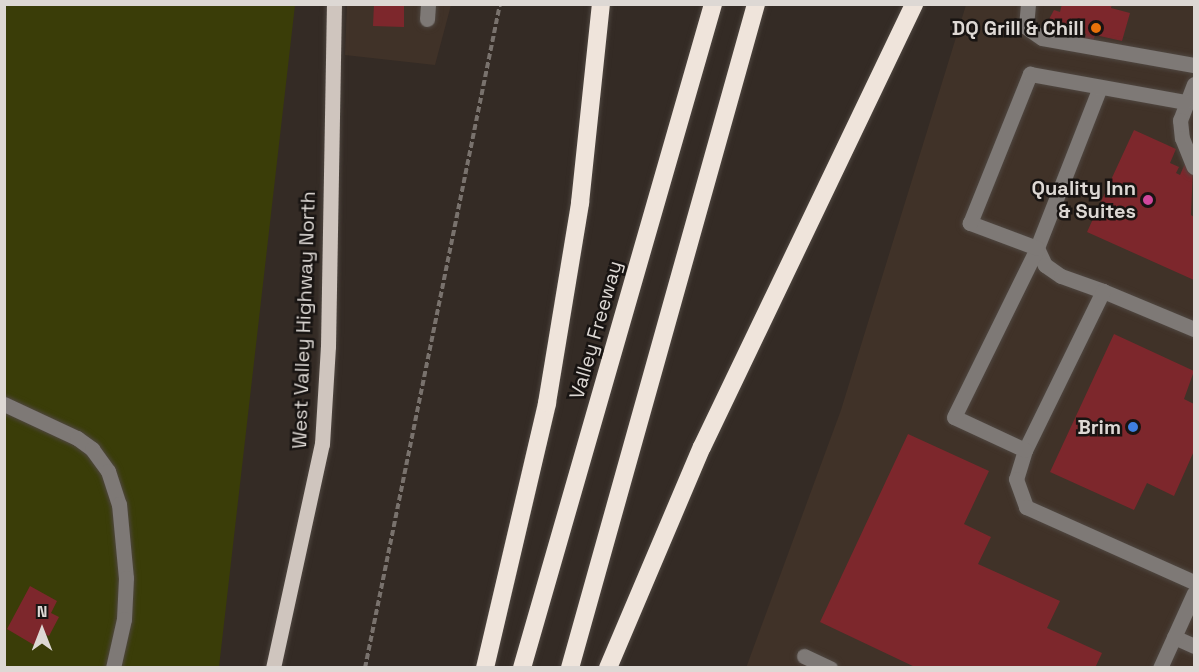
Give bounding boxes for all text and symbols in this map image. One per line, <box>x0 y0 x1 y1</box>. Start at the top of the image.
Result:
place label: DQ Grill & Chill <box>952 16 1084 40</box>
marker: DQ Grill & Chill <box>1089 21 1103 35</box>
place label: Quality Inn & Suites <box>1032 176 1136 223</box>
street label: West Valley Highway North <box>288 191 320 449</box>
marker: Quality Inn & Suites <box>1141 193 1155 207</box>
street label: Valley Freeway <box>565 258 627 402</box>
place label: Brim <box>1077 415 1121 439</box>
marker: Brim <box>1126 420 1140 434</box>
north arrow <box>12 600 72 660</box>
text: N <box>37 601 47 622</box>

